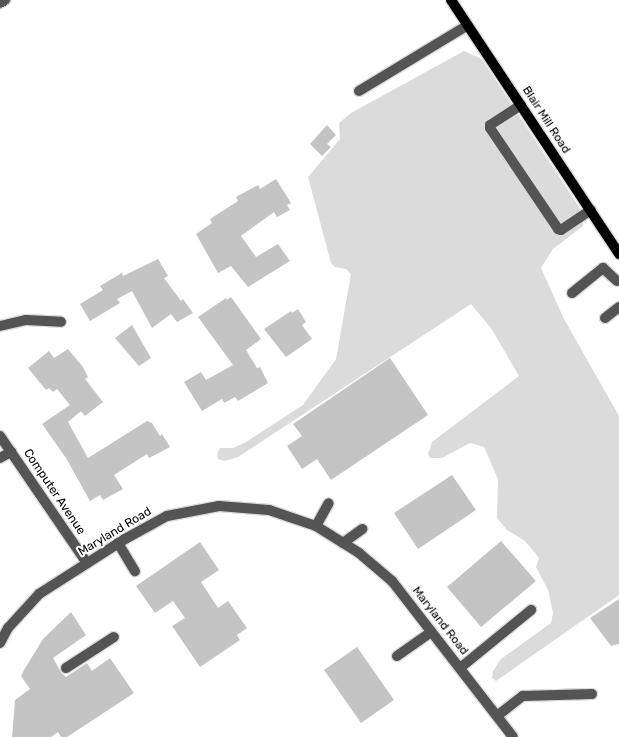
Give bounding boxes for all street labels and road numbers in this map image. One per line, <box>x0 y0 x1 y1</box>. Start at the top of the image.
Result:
street label: Blair Mill Road <box>519 84 573 156</box>
street label: Computer Avenue <box>20 446 88 538</box>
street label: Maryland Road <box>76 505 154 559</box>
street label: Maryland Road <box>409 584 471 658</box>

